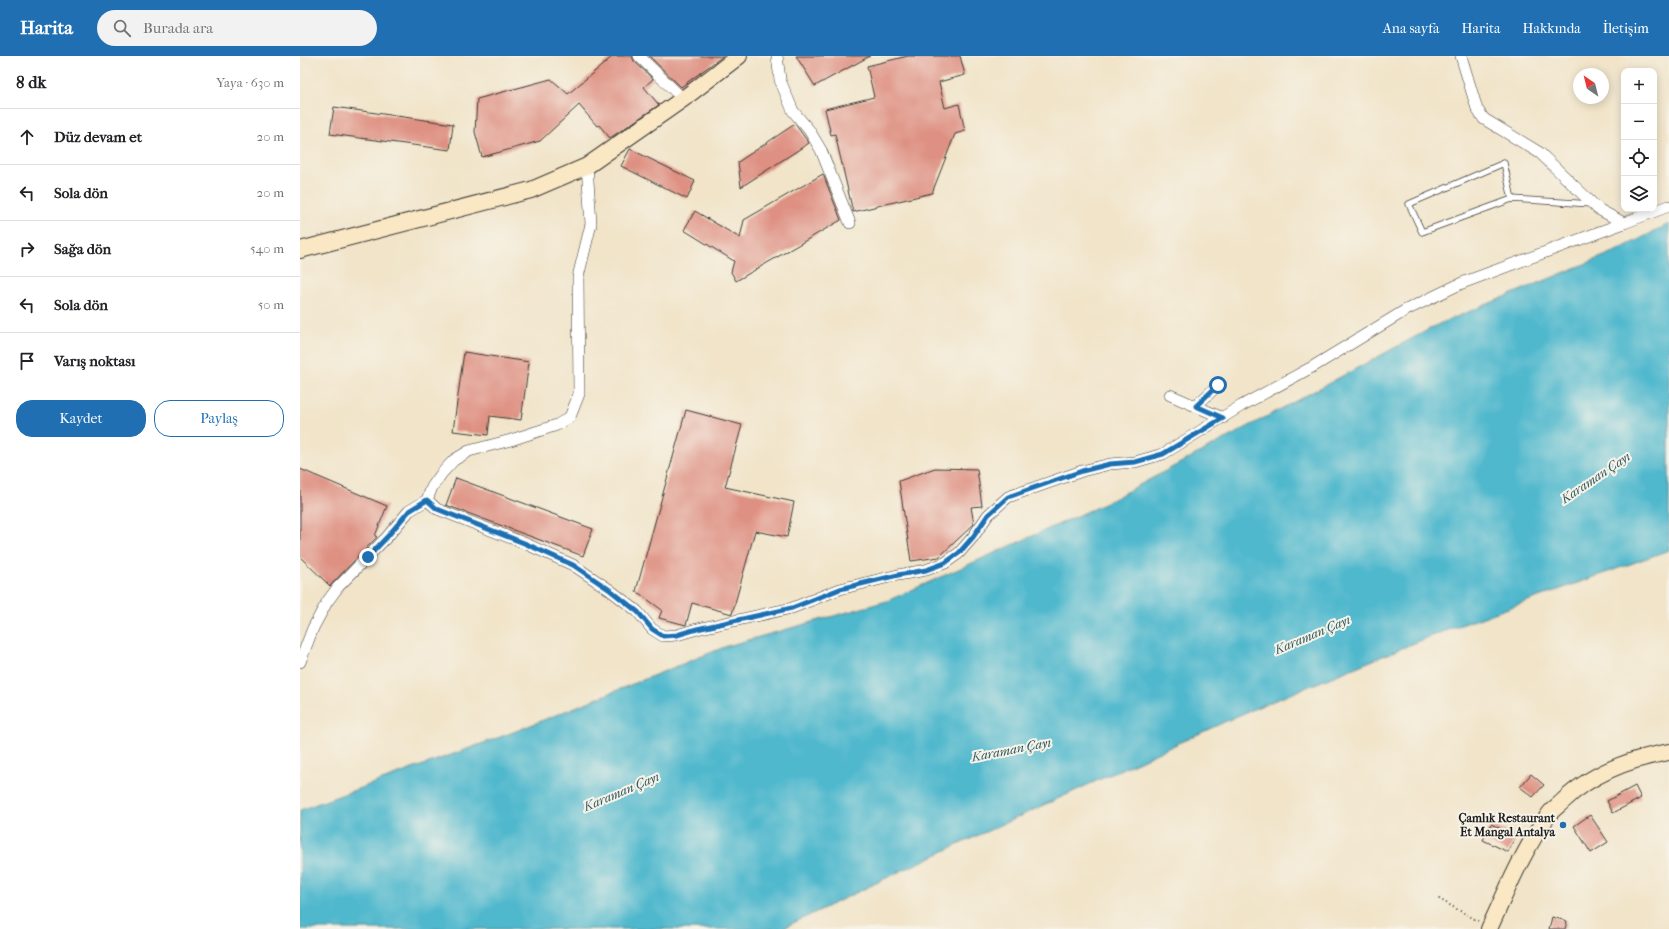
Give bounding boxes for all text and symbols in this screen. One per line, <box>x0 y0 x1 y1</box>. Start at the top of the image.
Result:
search box <box>97 10 377 46</box>
text: Harita <box>20 17 73 39</box>
icon: search <box>111 17 133 39</box>
text: Burada ara <box>143 19 213 37</box>
text: Ana sayfa <box>1383 20 1439 37</box>
text: Harita <box>1461 20 1500 37</box>
text: Hakkında <box>1522 20 1581 37</box>
text: İletişim <box>1603 20 1649 37</box>
north arrow <box>1573 68 1609 104</box>
map controls <box>1621 68 1657 212</box>
button: + <box>1621 68 1657 104</box>
text: 8 dk <box>16 72 46 92</box>
text: Yaya · 630 m <box>216 75 284 90</box>
button: − <box>1621 104 1657 140</box>
icon: ahead <box>16 126 38 148</box>
text: Düz devam et <box>54 128 142 146</box>
text: 20 m <box>257 129 284 144</box>
button: locate <box>1621 140 1657 176</box>
button: layers <box>1621 176 1657 212</box>
icon: left <box>16 182 38 204</box>
text: Sola dön <box>54 184 108 202</box>
text: 20 m <box>257 185 284 200</box>
icon: right <box>16 238 38 260</box>
text: Sağa dön <box>54 240 111 258</box>
text: 540 m <box>250 241 284 256</box>
icon: left <box>16 294 38 316</box>
text: Sola dön <box>54 296 108 314</box>
text: 50 m <box>258 297 284 312</box>
icon: arrive <box>16 350 38 372</box>
text: Varış noktası <box>54 352 135 370</box>
route start <box>1209 376 1227 394</box>
button: Kaydet <box>16 400 146 437</box>
button: Paylaş <box>154 400 284 437</box>
water label: Karaman Çayı <box>1557 448 1633 507</box>
route end <box>359 548 377 566</box>
water label: Karaman Çayı <box>1271 612 1352 658</box>
water label: Karaman Çayı <box>969 734 1052 765</box>
water label: Karaman Çayı <box>580 769 661 815</box>
place label: Çamlık Restaurant Et Mangal Antalya <box>1458 811 1556 840</box>
marker: Çamlık Restaurant Et Mangal Antalya <box>1558 820 1568 830</box>

